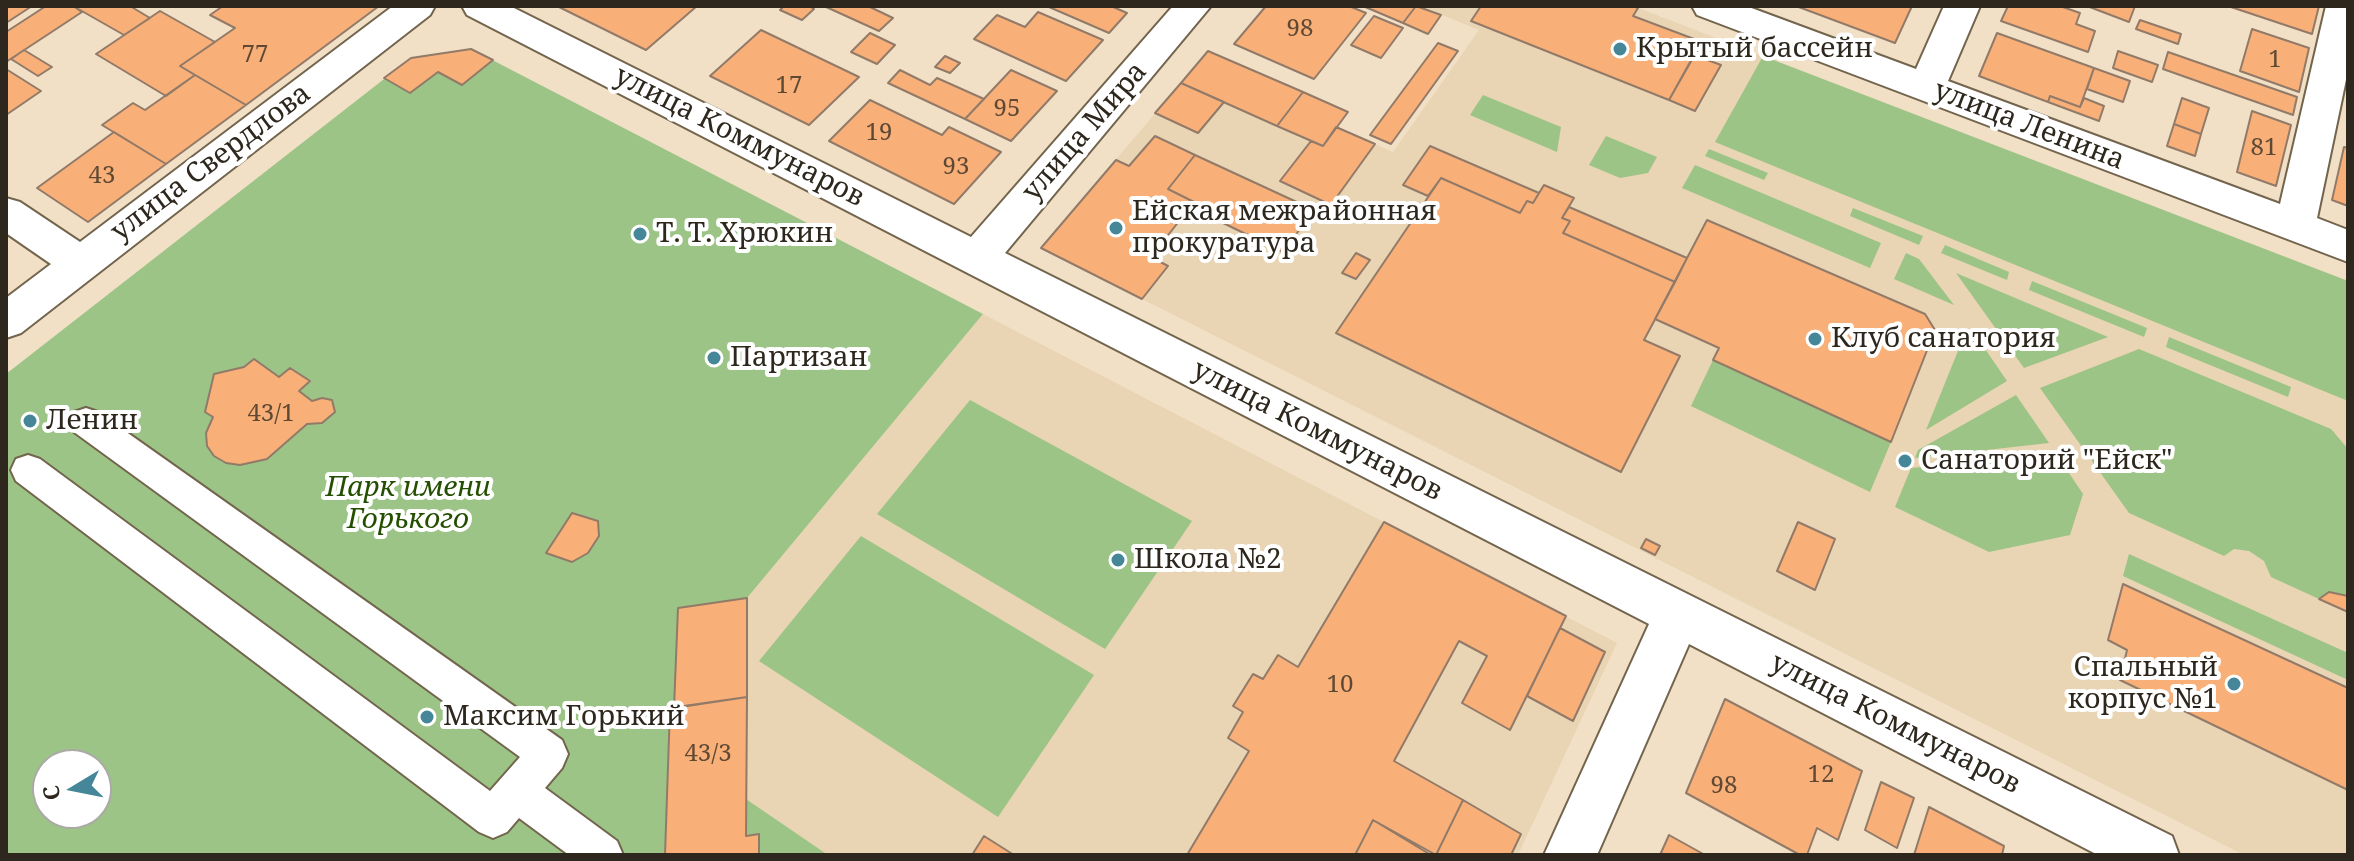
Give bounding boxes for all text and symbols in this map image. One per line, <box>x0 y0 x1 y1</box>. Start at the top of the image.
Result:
house number: 98 <box>1287 15 1313 43</box>
place label: Крытый бассейн <box>1636 32 1873 66</box>
marker: Крытый бассейн <box>1611 40 1629 58</box>
house number: 77 <box>242 41 268 69</box>
house number: 1 <box>2268 46 2282 74</box>
street label: улица Мира <box>1016 56 1154 208</box>
street label: улица Коммунаров <box>608 59 870 215</box>
house number: 17 <box>776 72 802 100</box>
street label: улица Ленина <box>1929 74 2129 178</box>
street label: улица Свердлова <box>105 77 317 249</box>
house number: 95 <box>994 95 1020 123</box>
house number: 19 <box>866 119 892 147</box>
house number: 81 <box>2251 134 2277 162</box>
house number: 93 <box>943 153 969 181</box>
house number: 43 <box>89 162 115 190</box>
place label: Ейская межрайонная прокуратура <box>1132 195 1437 261</box>
place label: Т. Т. Хрюкин <box>656 217 833 251</box>
marker: Ейская межрайонная прокуратура <box>1107 219 1125 237</box>
marker: Т. Т. Хрюкин <box>631 225 649 243</box>
place label: Клуб санатория <box>1831 322 2056 356</box>
marker: Клуб санатория <box>1806 330 1824 348</box>
place label: Партизан <box>730 341 868 375</box>
marker: Партизан <box>705 349 723 367</box>
street label: улица Коммунаров <box>1186 353 1448 509</box>
house number: 43/1 <box>247 400 295 428</box>
place label: Ленин <box>46 404 138 438</box>
marker: Ленин <box>21 412 39 430</box>
place label: Санаторий "Ейск" <box>1921 444 2172 478</box>
marker: Санаторий "Ейск" <box>1896 452 1914 470</box>
park label: Парк имени Горького <box>326 471 490 537</box>
place label: Школа №2 <box>1134 543 1282 577</box>
marker: Школа №2 <box>1109 551 1127 569</box>
street label: улица Коммунаров <box>1764 646 2026 802</box>
place label: Спальный корпус №1 <box>2068 651 2218 717</box>
house number: 10 <box>1327 671 1353 699</box>
marker: Спальный корпус №1 <box>2225 675 2243 693</box>
place label: Максим Горький <box>443 700 685 734</box>
marker: Максим Горький <box>418 708 436 726</box>
house number: 43/3 <box>684 740 732 768</box>
north arrow <box>32 749 112 829</box>
house number: 12 <box>1808 761 1834 789</box>
house number: 98 <box>1711 772 1737 800</box>
text: С <box>34 783 66 803</box>

